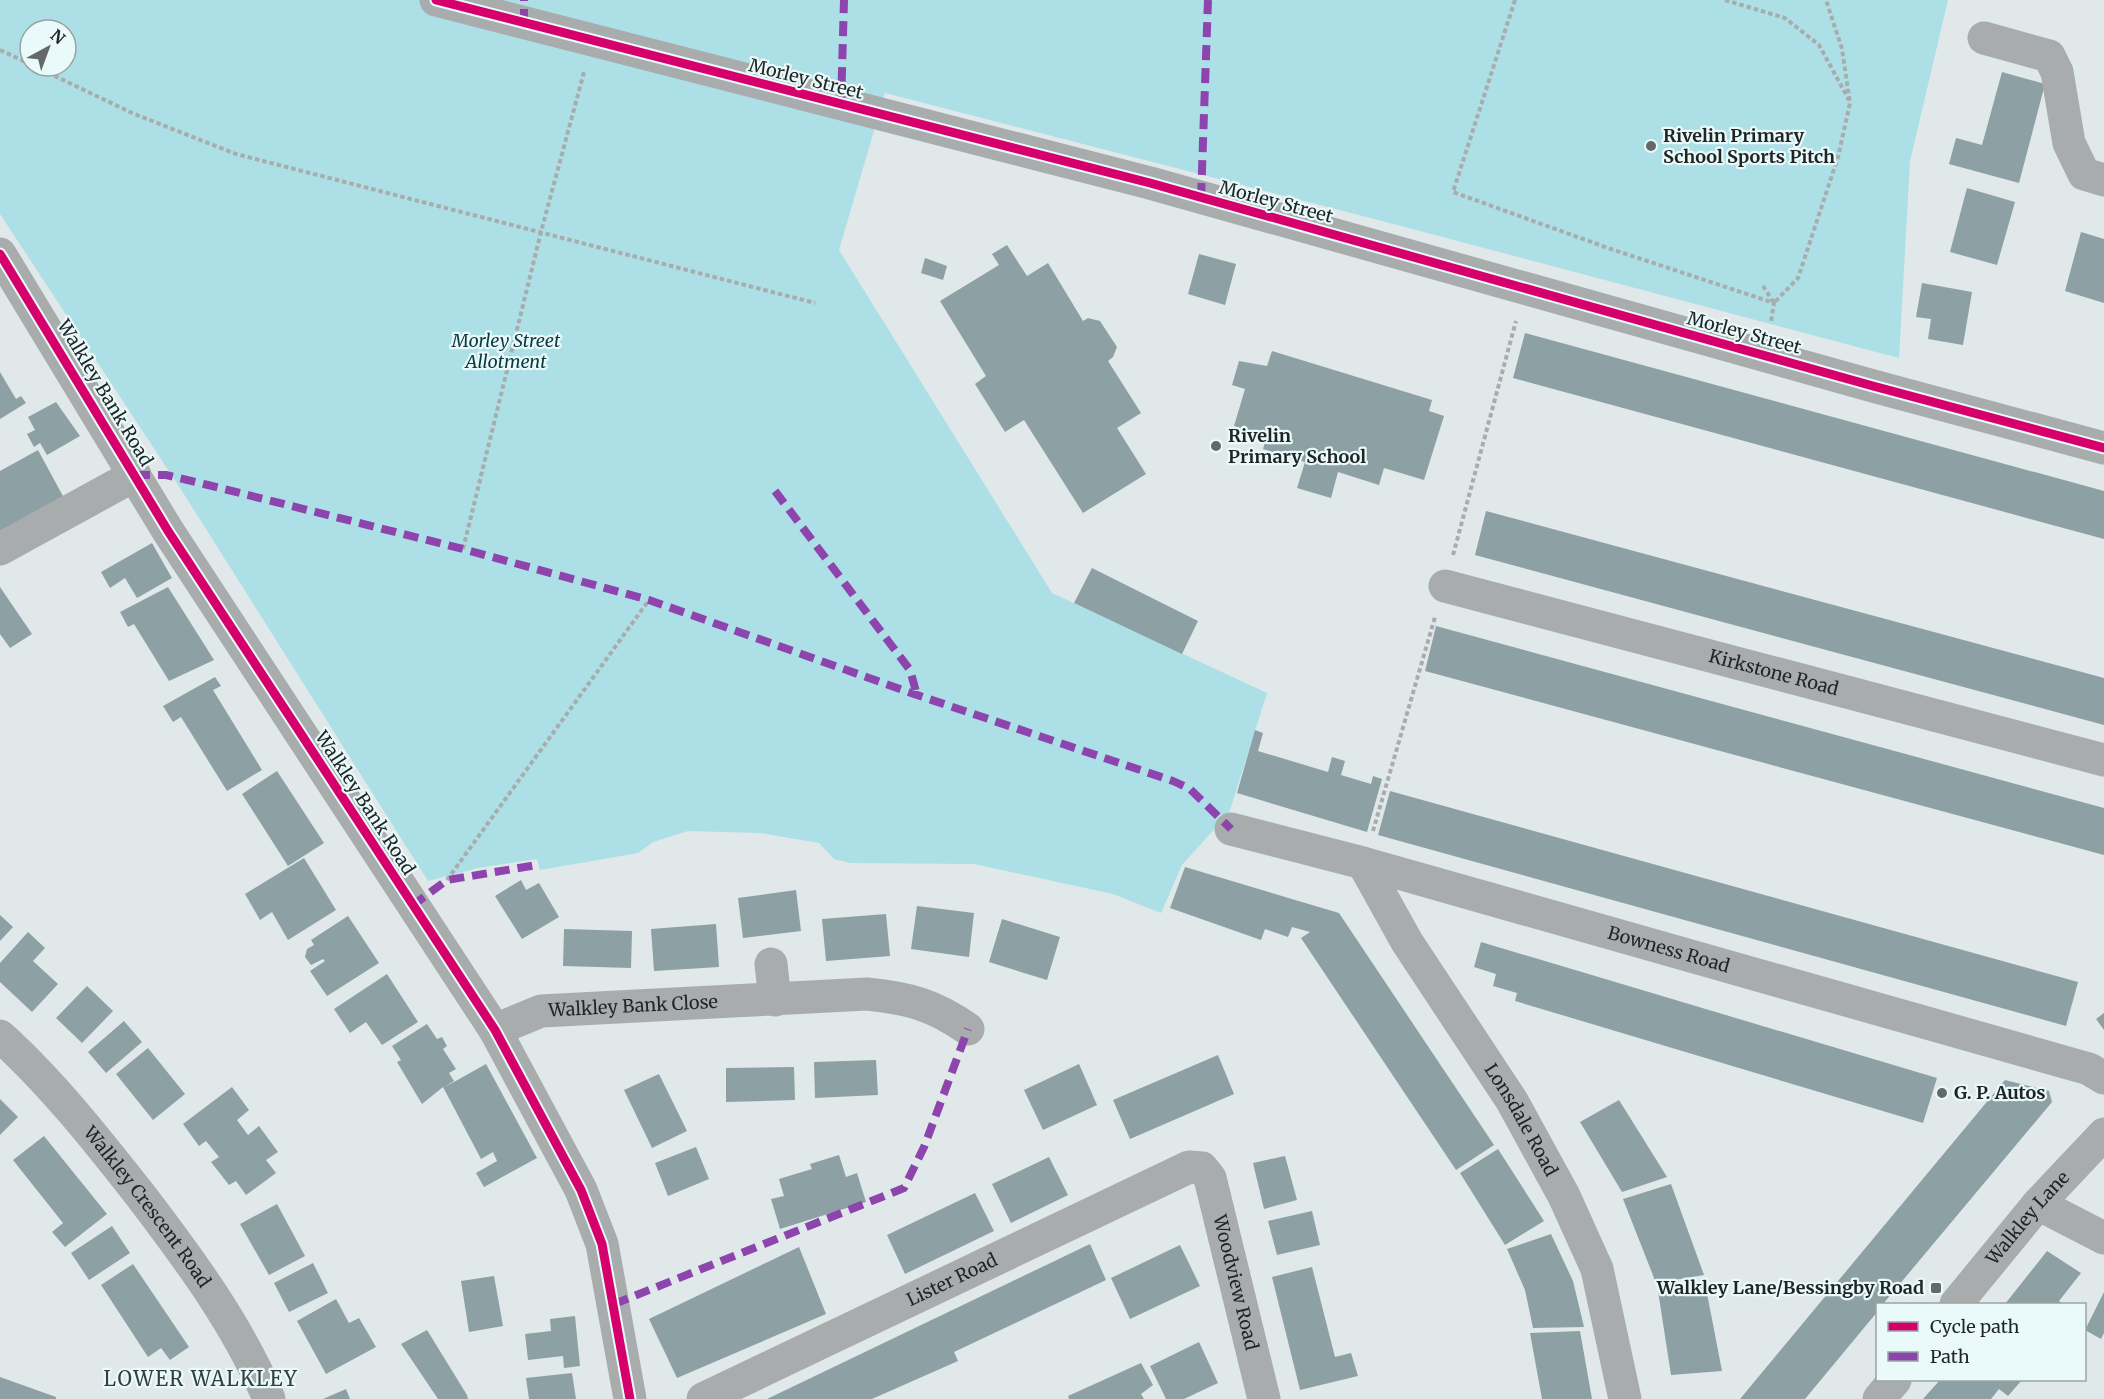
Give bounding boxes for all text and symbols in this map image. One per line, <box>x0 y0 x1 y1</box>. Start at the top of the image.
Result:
north arrow <box>18 18 78 78</box>
text: N <box>47 25 69 49</box>
street label: Morley Street <box>747 53 866 104</box>
place label: Rivelin Primary School Sports Pitch <box>1663 124 1835 168</box>
marker: Rivelin Primary School Sports Pitch <box>1644 139 1658 153</box>
street label: Morley Street <box>1217 175 1336 228</box>
street label: Morley Street <box>1685 306 1804 359</box>
street label: Walkley Bank Road <box>52 314 158 470</box>
park label: Morley Street Allotment <box>451 329 561 373</box>
place label: Rivelin Primary School <box>1228 424 1366 468</box>
marker: Rivelin Primary School <box>1209 439 1223 453</box>
street label: Kirkstone Road <box>1707 644 1841 700</box>
street label: Walkley Bank Road <box>310 726 421 879</box>
street label: Bowness Road <box>1605 921 1733 977</box>
street label: Walkley Bank Close <box>547 990 718 1022</box>
street label: Lonsdale Road <box>1480 1059 1563 1180</box>
place label: G. P. Autos <box>1954 1081 2045 1104</box>
marker: G. P. Autos <box>1935 1086 1949 1100</box>
street label: Walkley Crescent Road <box>78 1121 216 1292</box>
street label: Walkley Lane <box>1980 1166 2074 1270</box>
street label: Woodview Road <box>1208 1211 1264 1353</box>
street label: Lister Road <box>903 1248 1001 1311</box>
place label: Walkley Lane/Bessingby Road <box>1656 1276 1924 1299</box>
marker: Walkley Lane/Bessingby Road <box>1929 1281 1943 1295</box>
legend <box>1876 1303 2086 1381</box>
text: Cycle path <box>1930 1315 2020 1338</box>
text: Path <box>1930 1345 1970 1368</box>
district label: LOWER WALKLEY <box>104 1366 298 1391</box>

